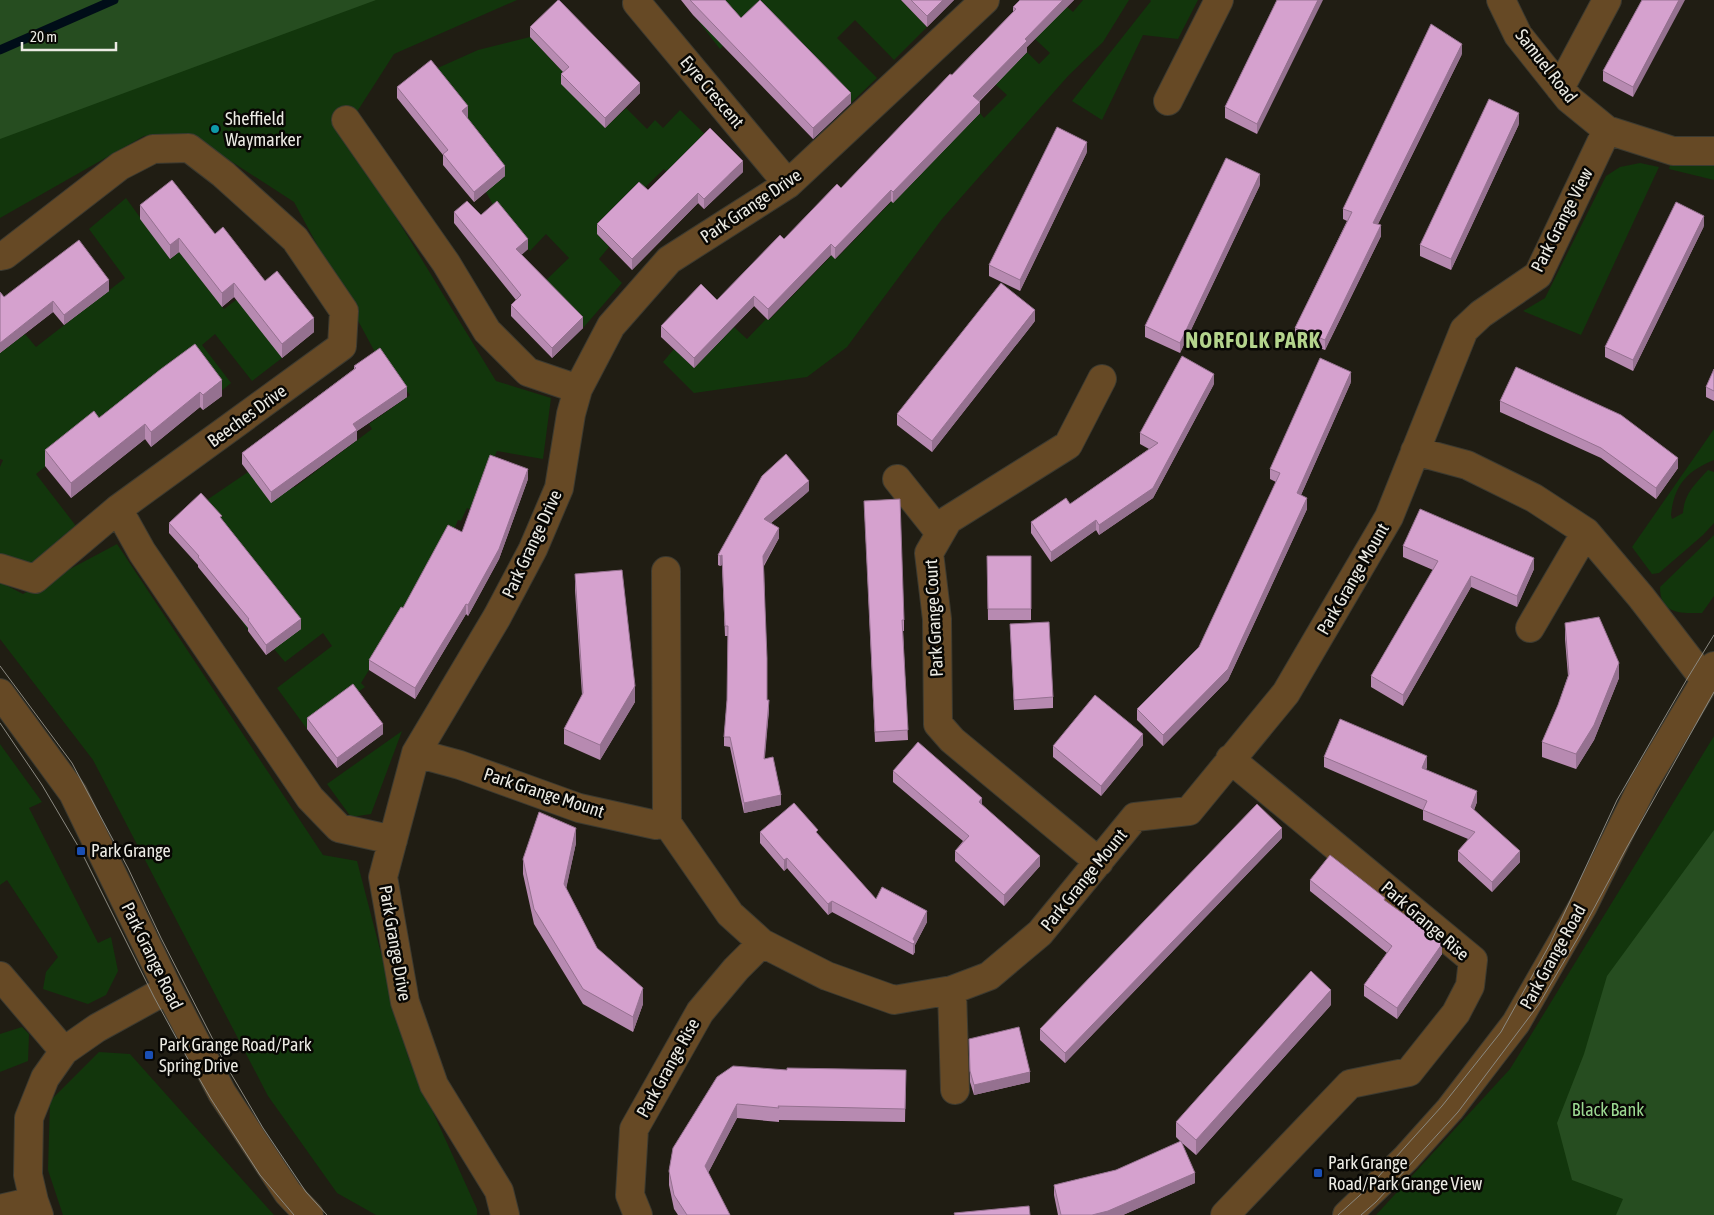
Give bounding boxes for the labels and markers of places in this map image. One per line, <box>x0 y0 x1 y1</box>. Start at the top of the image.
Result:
place label: Sheffield Waymarker <box>225 108 302 150</box>
marker: Sheffield Waymarker <box>209 123 221 135</box>
place label: Park Grange <box>91 840 171 861</box>
marker: Park Grange <box>75 845 87 857</box>
place label: Park Grange Road/Park Spring Drive <box>159 1034 312 1076</box>
marker: Park Grange Road/Park Spring Drive <box>143 1049 155 1061</box>
place label: Park Grange Road/Park Grange View <box>1328 1152 1483 1194</box>
marker: Park Grange Road/Park Grange View <box>1312 1167 1324 1179</box>

